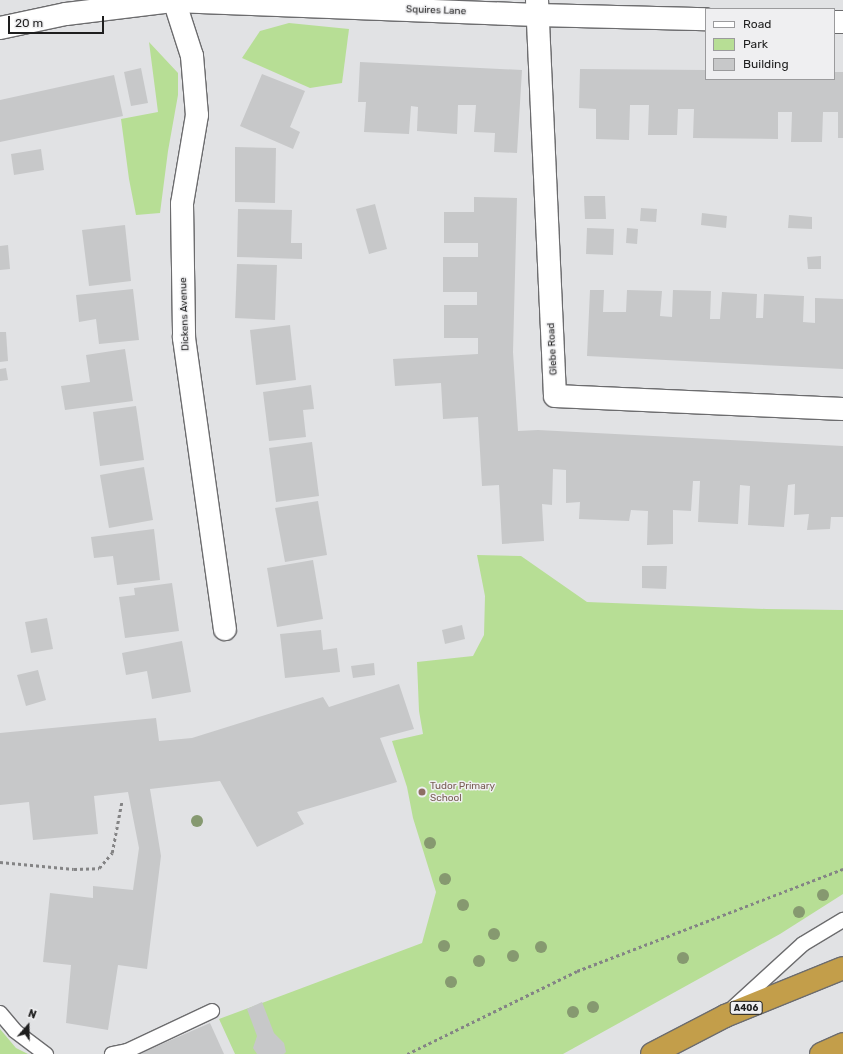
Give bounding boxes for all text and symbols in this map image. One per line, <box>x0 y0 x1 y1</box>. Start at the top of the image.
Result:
street label: Squires Lane <box>406 4 466 18</box>
scale bar <box>10 8 106 34</box>
legend <box>705 8 835 80</box>
text: 20 m <box>15 16 43 30</box>
text: Road <box>743 17 771 31</box>
text: Park <box>743 37 768 51</box>
text: Building <box>743 57 789 71</box>
street label: Dickens Avenue <box>178 277 192 351</box>
street label: Glebe Road <box>546 322 560 376</box>
place label: Tudor Primary School <box>430 780 495 804</box>
marker: Tudor Primary School <box>417 787 427 797</box>
road number: A406 <box>729 1001 763 1015</box>
north arrow <box>8 1006 48 1046</box>
text: N <box>26 1007 38 1022</box>

